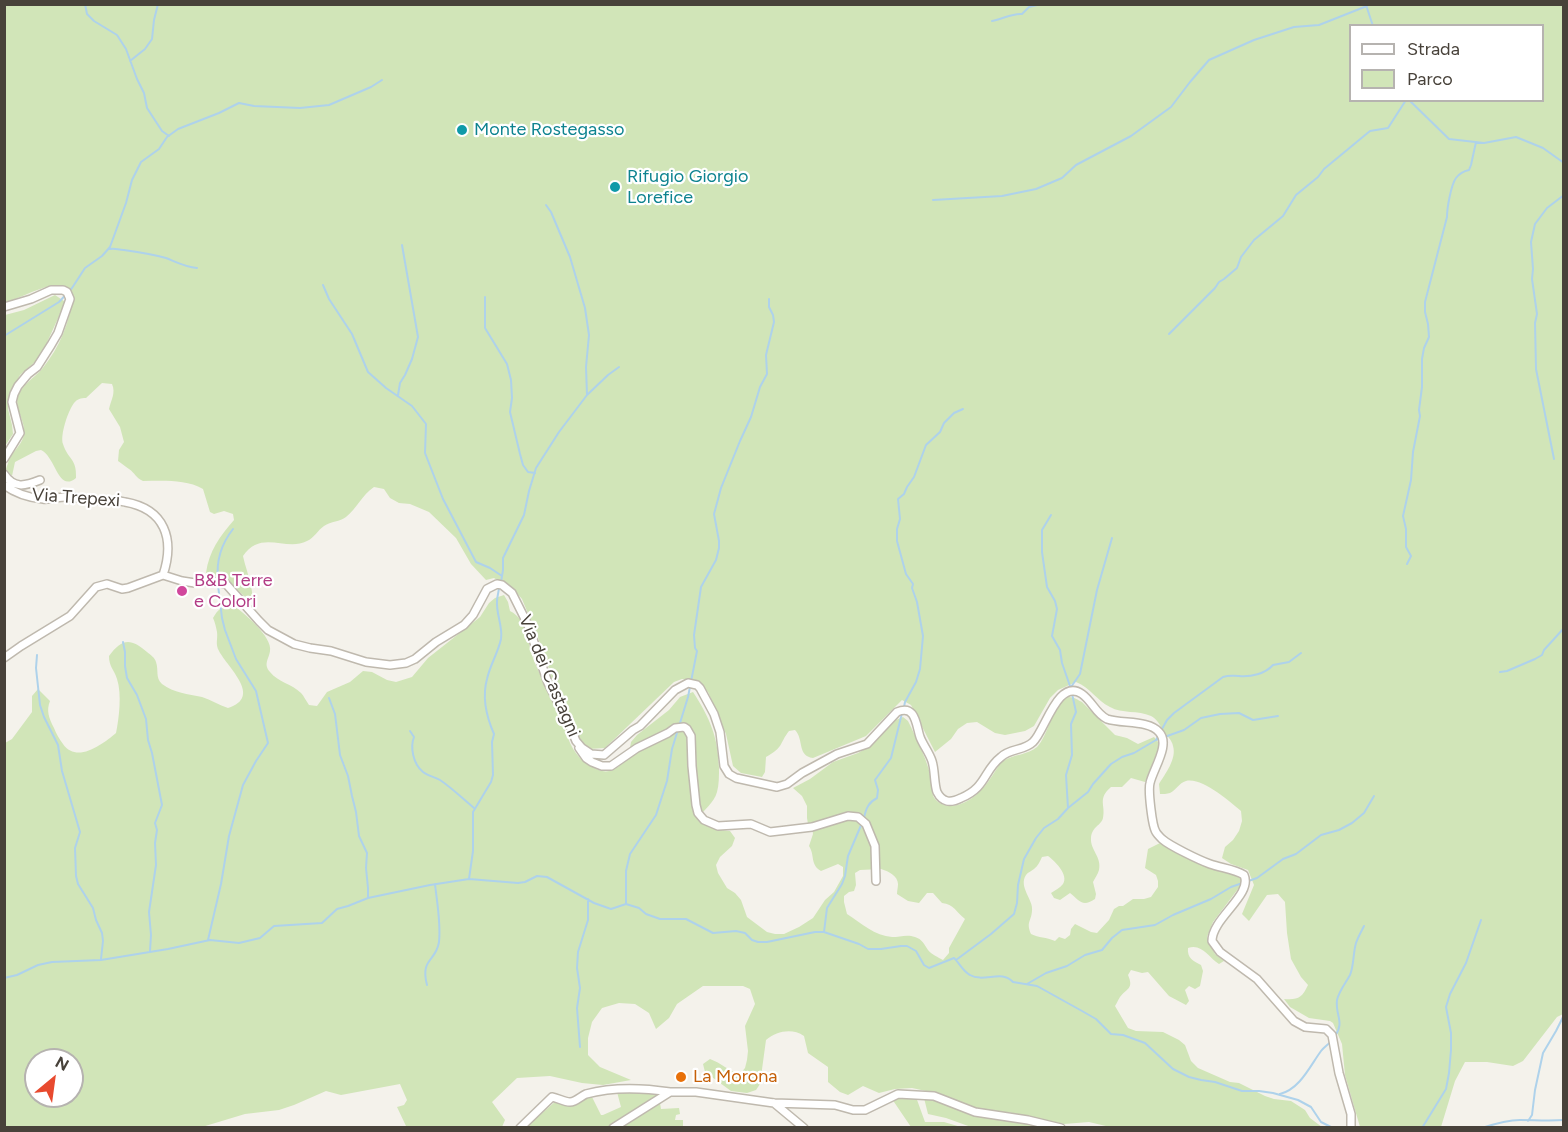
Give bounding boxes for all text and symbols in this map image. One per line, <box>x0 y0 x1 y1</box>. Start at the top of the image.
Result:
legend <box>1349 24 1544 102</box>
text: Strada <box>1407 38 1460 60</box>
text: Parco <box>1407 68 1453 90</box>
place label: Monte Rostegasso <box>474 119 624 141</box>
marker: Monte Rostegasso <box>455 123 469 137</box>
place label: Rifugio Giorgio Lorefice <box>627 166 748 208</box>
marker: Rifugio Giorgio Lorefice <box>608 180 622 194</box>
street label: Via Trepexi <box>31 484 121 512</box>
place label: B&B Terre e Colori <box>194 570 273 612</box>
marker: B&B Terre e Colori <box>175 584 189 598</box>
street label: Via dei Castagni <box>514 612 584 740</box>
north arrow <box>24 1048 84 1108</box>
text: N <box>52 1052 72 1075</box>
place label: La Morona <box>693 1066 777 1088</box>
marker: La Morona <box>674 1070 688 1084</box>

